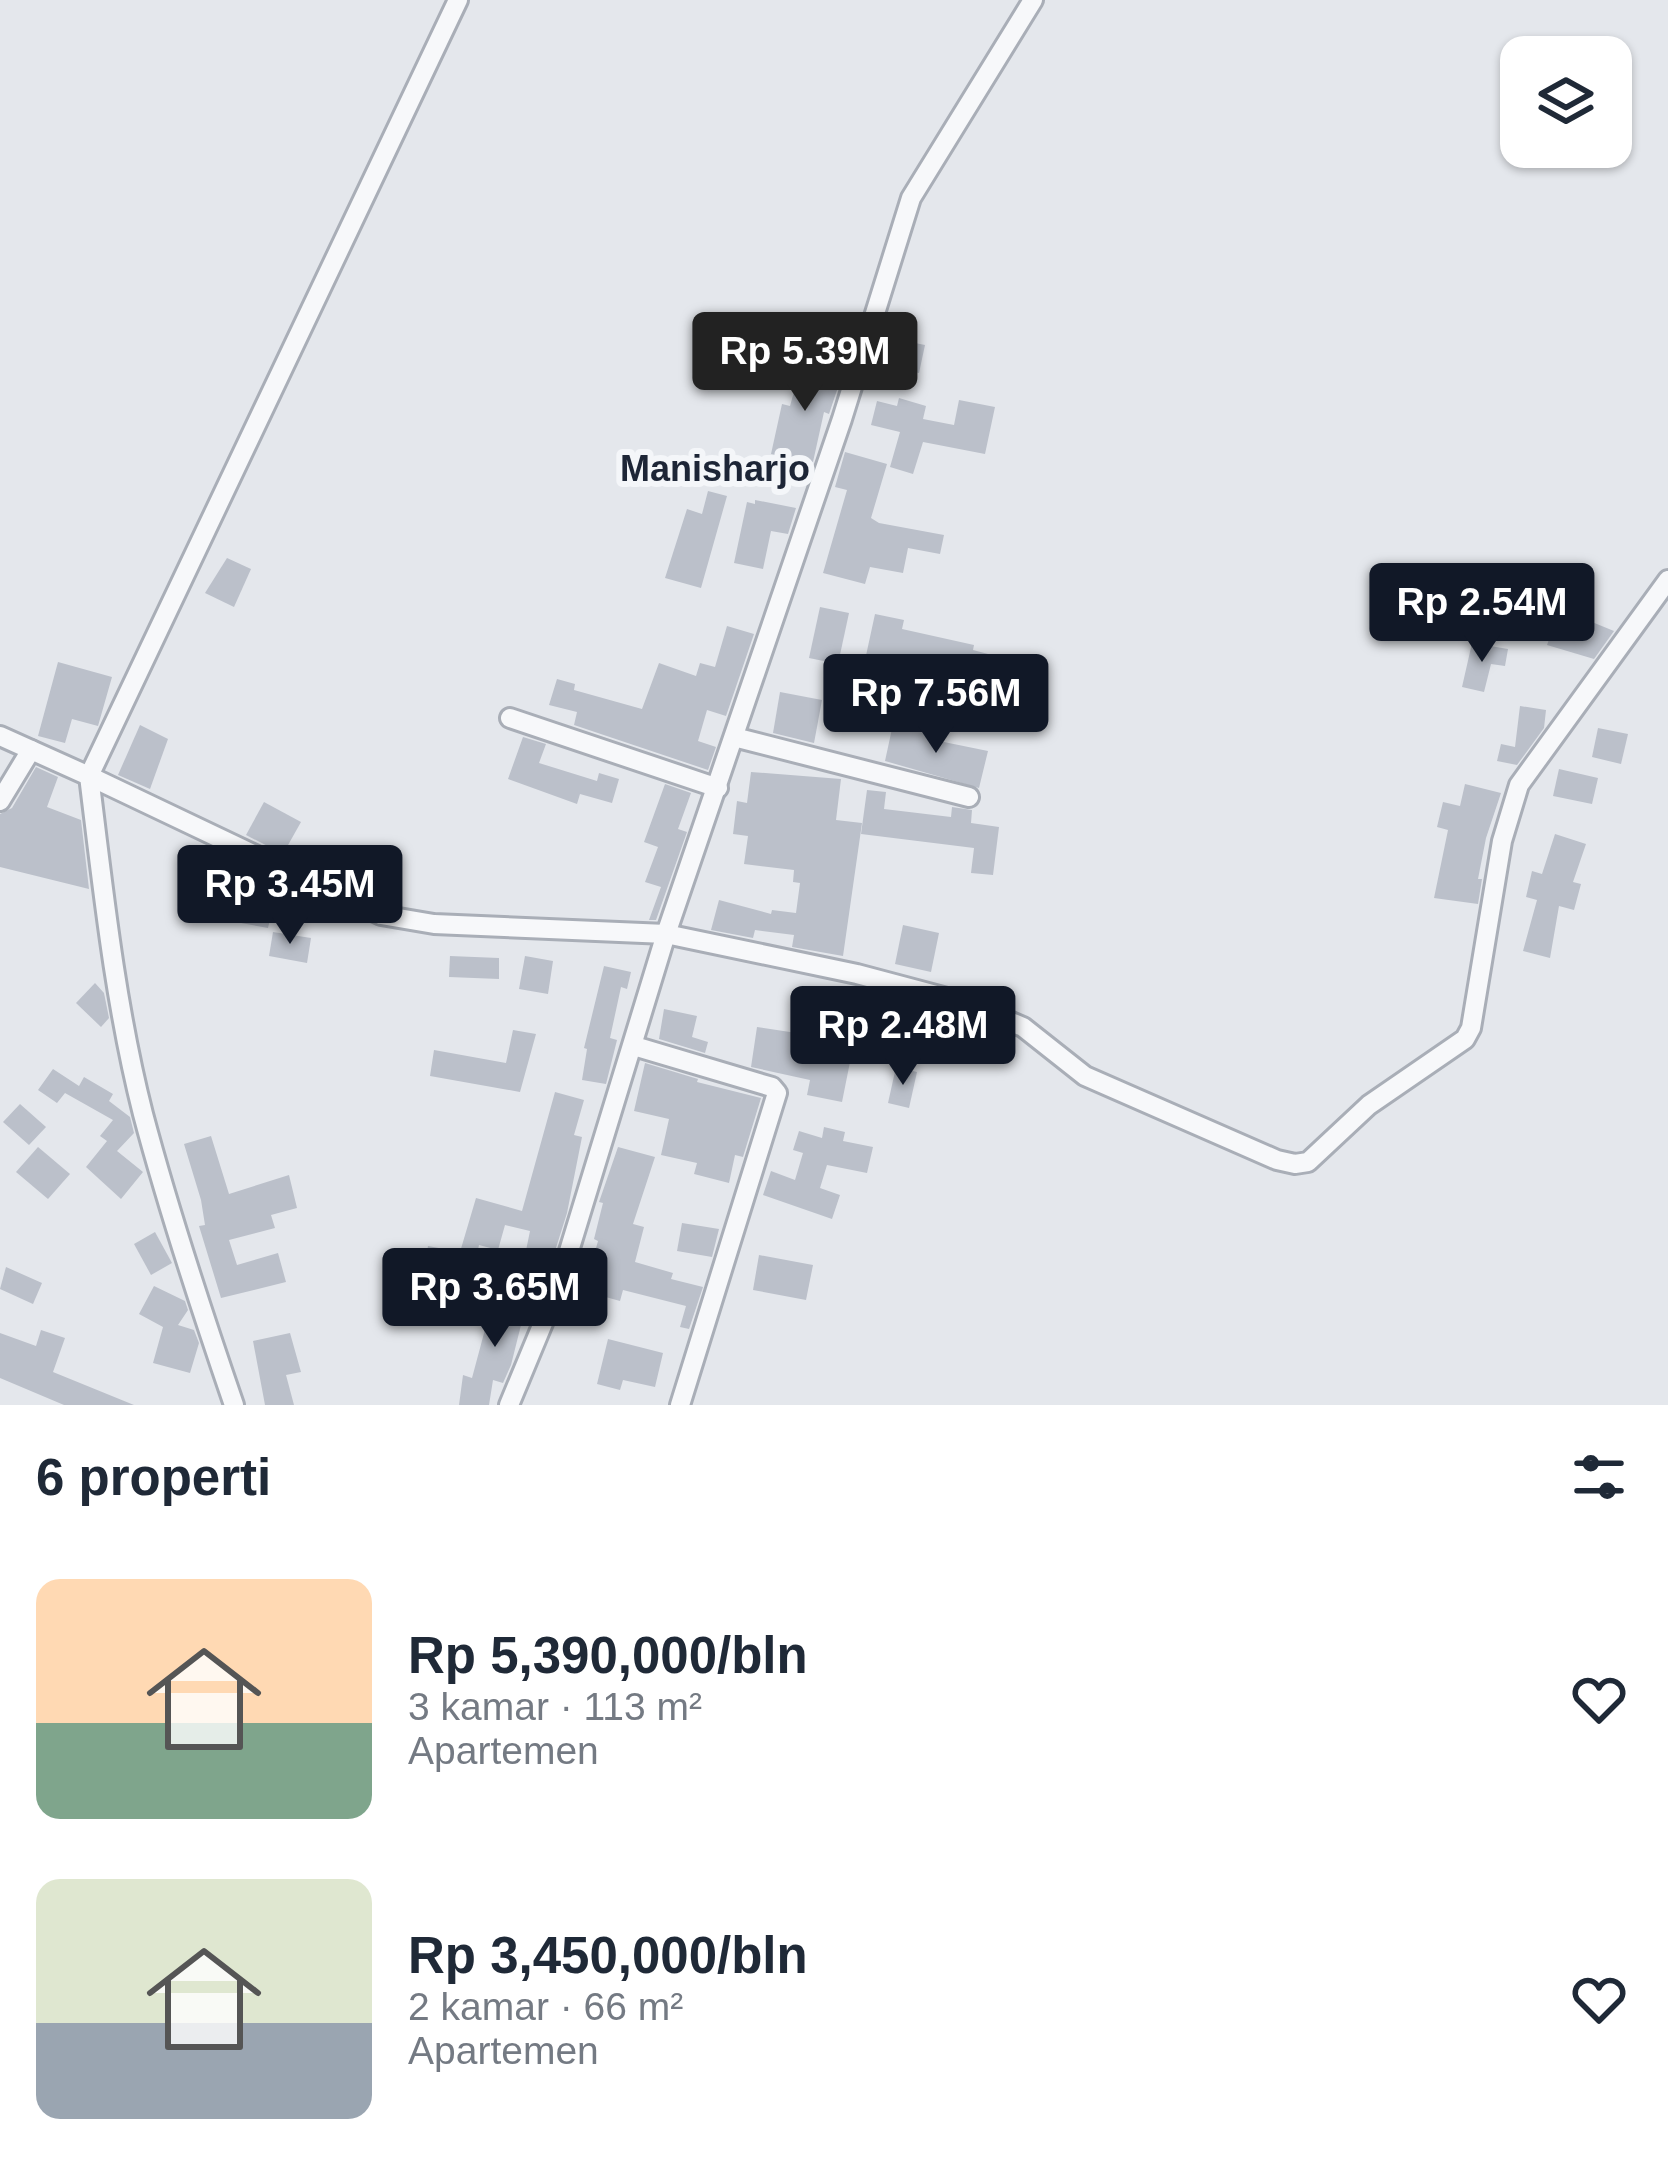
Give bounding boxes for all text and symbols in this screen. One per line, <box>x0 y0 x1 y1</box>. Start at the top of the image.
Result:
map controls <box>1500 36 1632 168</box>
button: layers <box>1500 36 1632 168</box>
pin: Rp 5.39M <box>681 312 929 414</box>
text: Rp 5.39M <box>719 329 891 372</box>
district label: Manisharjo <box>620 448 810 489</box>
pin: Rp 2.54M <box>1358 563 1606 665</box>
text: Rp 2.54M <box>1396 580 1568 623</box>
pin: Rp 7.56M <box>812 654 1060 756</box>
text: Rp 7.56M <box>850 671 1022 714</box>
pin: Rp 3.45M <box>166 845 414 947</box>
text: Rp 3.45M <box>204 862 376 905</box>
pin: Rp 2.48M <box>779 986 1027 1088</box>
text: Rp 2.48M <box>817 1003 989 1046</box>
pin: Rp 3.65M <box>371 1248 619 1350</box>
text: Rp 3.65M <box>409 1265 581 1308</box>
icon: filters <box>1566 1444 1632 1510</box>
text: 6 properti <box>36 1449 271 1506</box>
icon: home <box>132 1627 276 1771</box>
text: Rp 5,390,000/bln <box>408 1627 808 1684</box>
icon: heart <box>1566 1666 1632 1732</box>
text: 3 kamar · 113 m² <box>408 1685 702 1728</box>
text: Apartemen <box>408 1729 599 1772</box>
icon: home <box>132 1927 276 2071</box>
text: Rp 3,450,000/bln <box>408 1927 808 1984</box>
icon: heart <box>1566 1966 1632 2032</box>
text: 2 kamar · 66 m² <box>408 1985 683 2028</box>
text: Apartemen <box>408 2029 599 2072</box>

